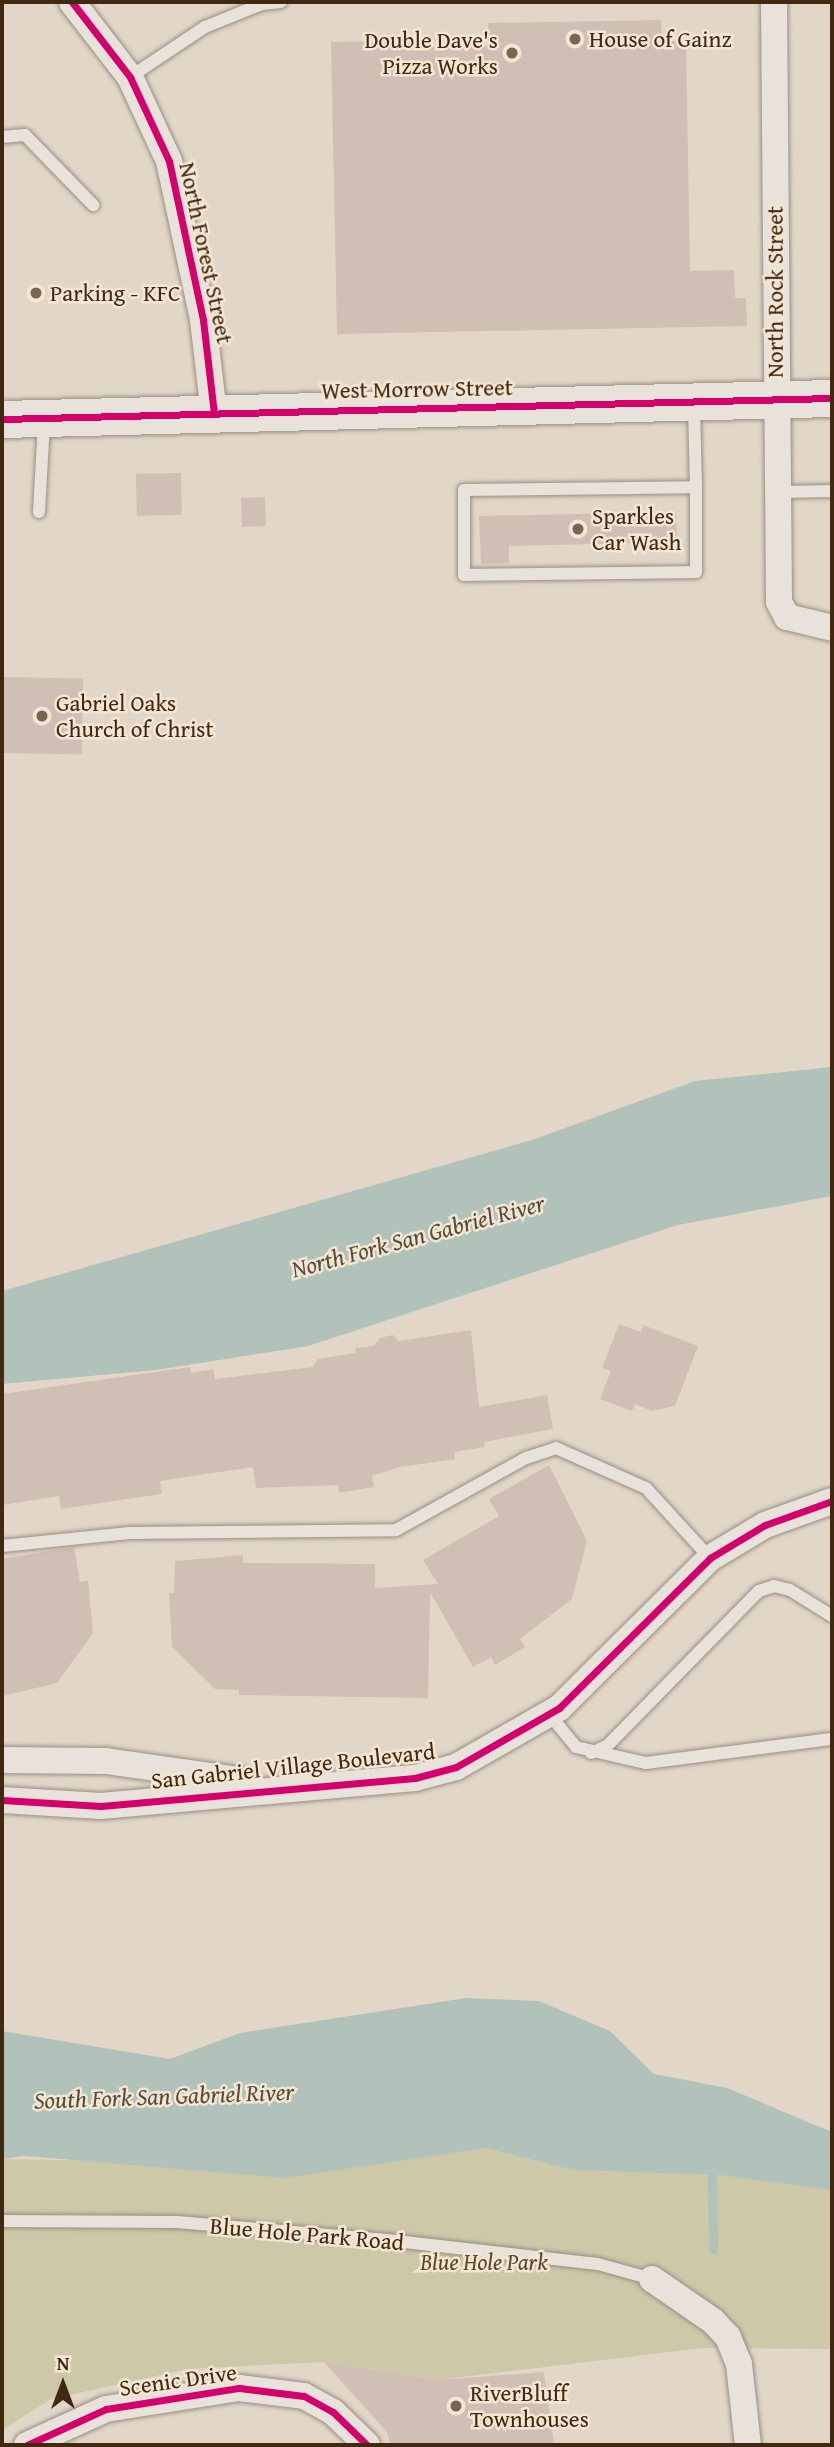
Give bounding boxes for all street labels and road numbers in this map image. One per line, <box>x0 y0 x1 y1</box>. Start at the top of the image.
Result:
street label: North Forest Street <box>173 160 239 346</box>
street label: North Rock Street <box>761 206 789 378</box>
street label: West Morrow Street <box>321 374 513 404</box>
street label: San Gabriel Village Boulevard <box>150 1737 436 1795</box>
street label: Blue Hole Park Road <box>209 2212 405 2256</box>
street label: Scenic Drive <box>117 2358 239 2402</box>

